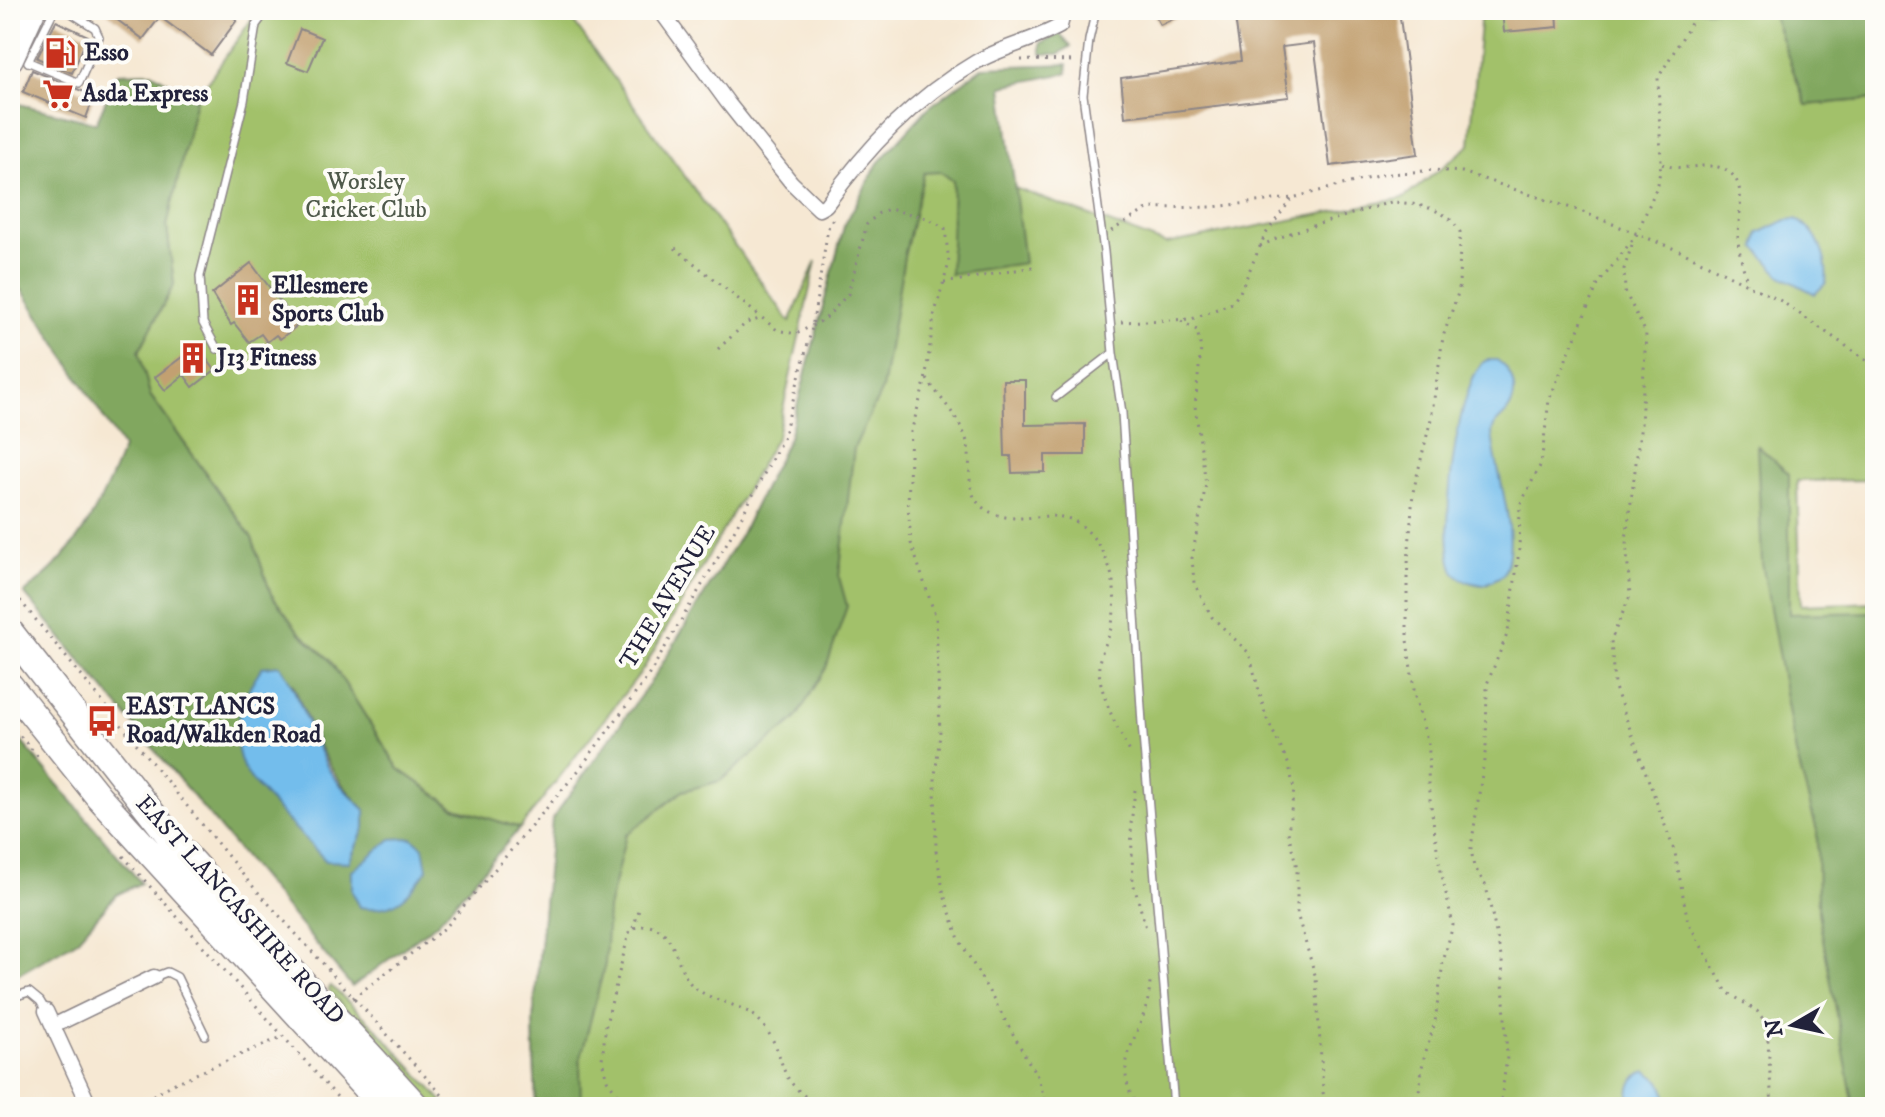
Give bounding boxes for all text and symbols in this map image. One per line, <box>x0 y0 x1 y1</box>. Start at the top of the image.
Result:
fuel station icon: Esso <box>43 36 77 70</box>
place label: Esso <box>84 38 129 68</box>
supermarket icon: Asda Express <box>41 77 75 111</box>
place label: Asda Express <box>81 79 208 109</box>
park label: Worsley Cricket Club <box>305 167 427 225</box>
place label: Ellesmere Sports Club <box>272 271 384 329</box>
building icon: Ellesmere Sports Club <box>231 283 265 317</box>
building icon: J13 Fitness <box>176 341 210 375</box>
place label: J13 Fitness <box>214 343 317 373</box>
street label: THE AVENUE <box>613 520 723 674</box>
place label: EAST LANCS Road/Walkden Road <box>126 692 322 750</box>
bus stop icon: EAST LANCS Road/Walkden Road <box>85 704 119 738</box>
street label: EAST LANCASHIRE ROAD <box>129 789 351 1031</box>
north arrow <box>1753 985 1833 1065</box>
text: N <box>1760 1017 1789 1039</box>

